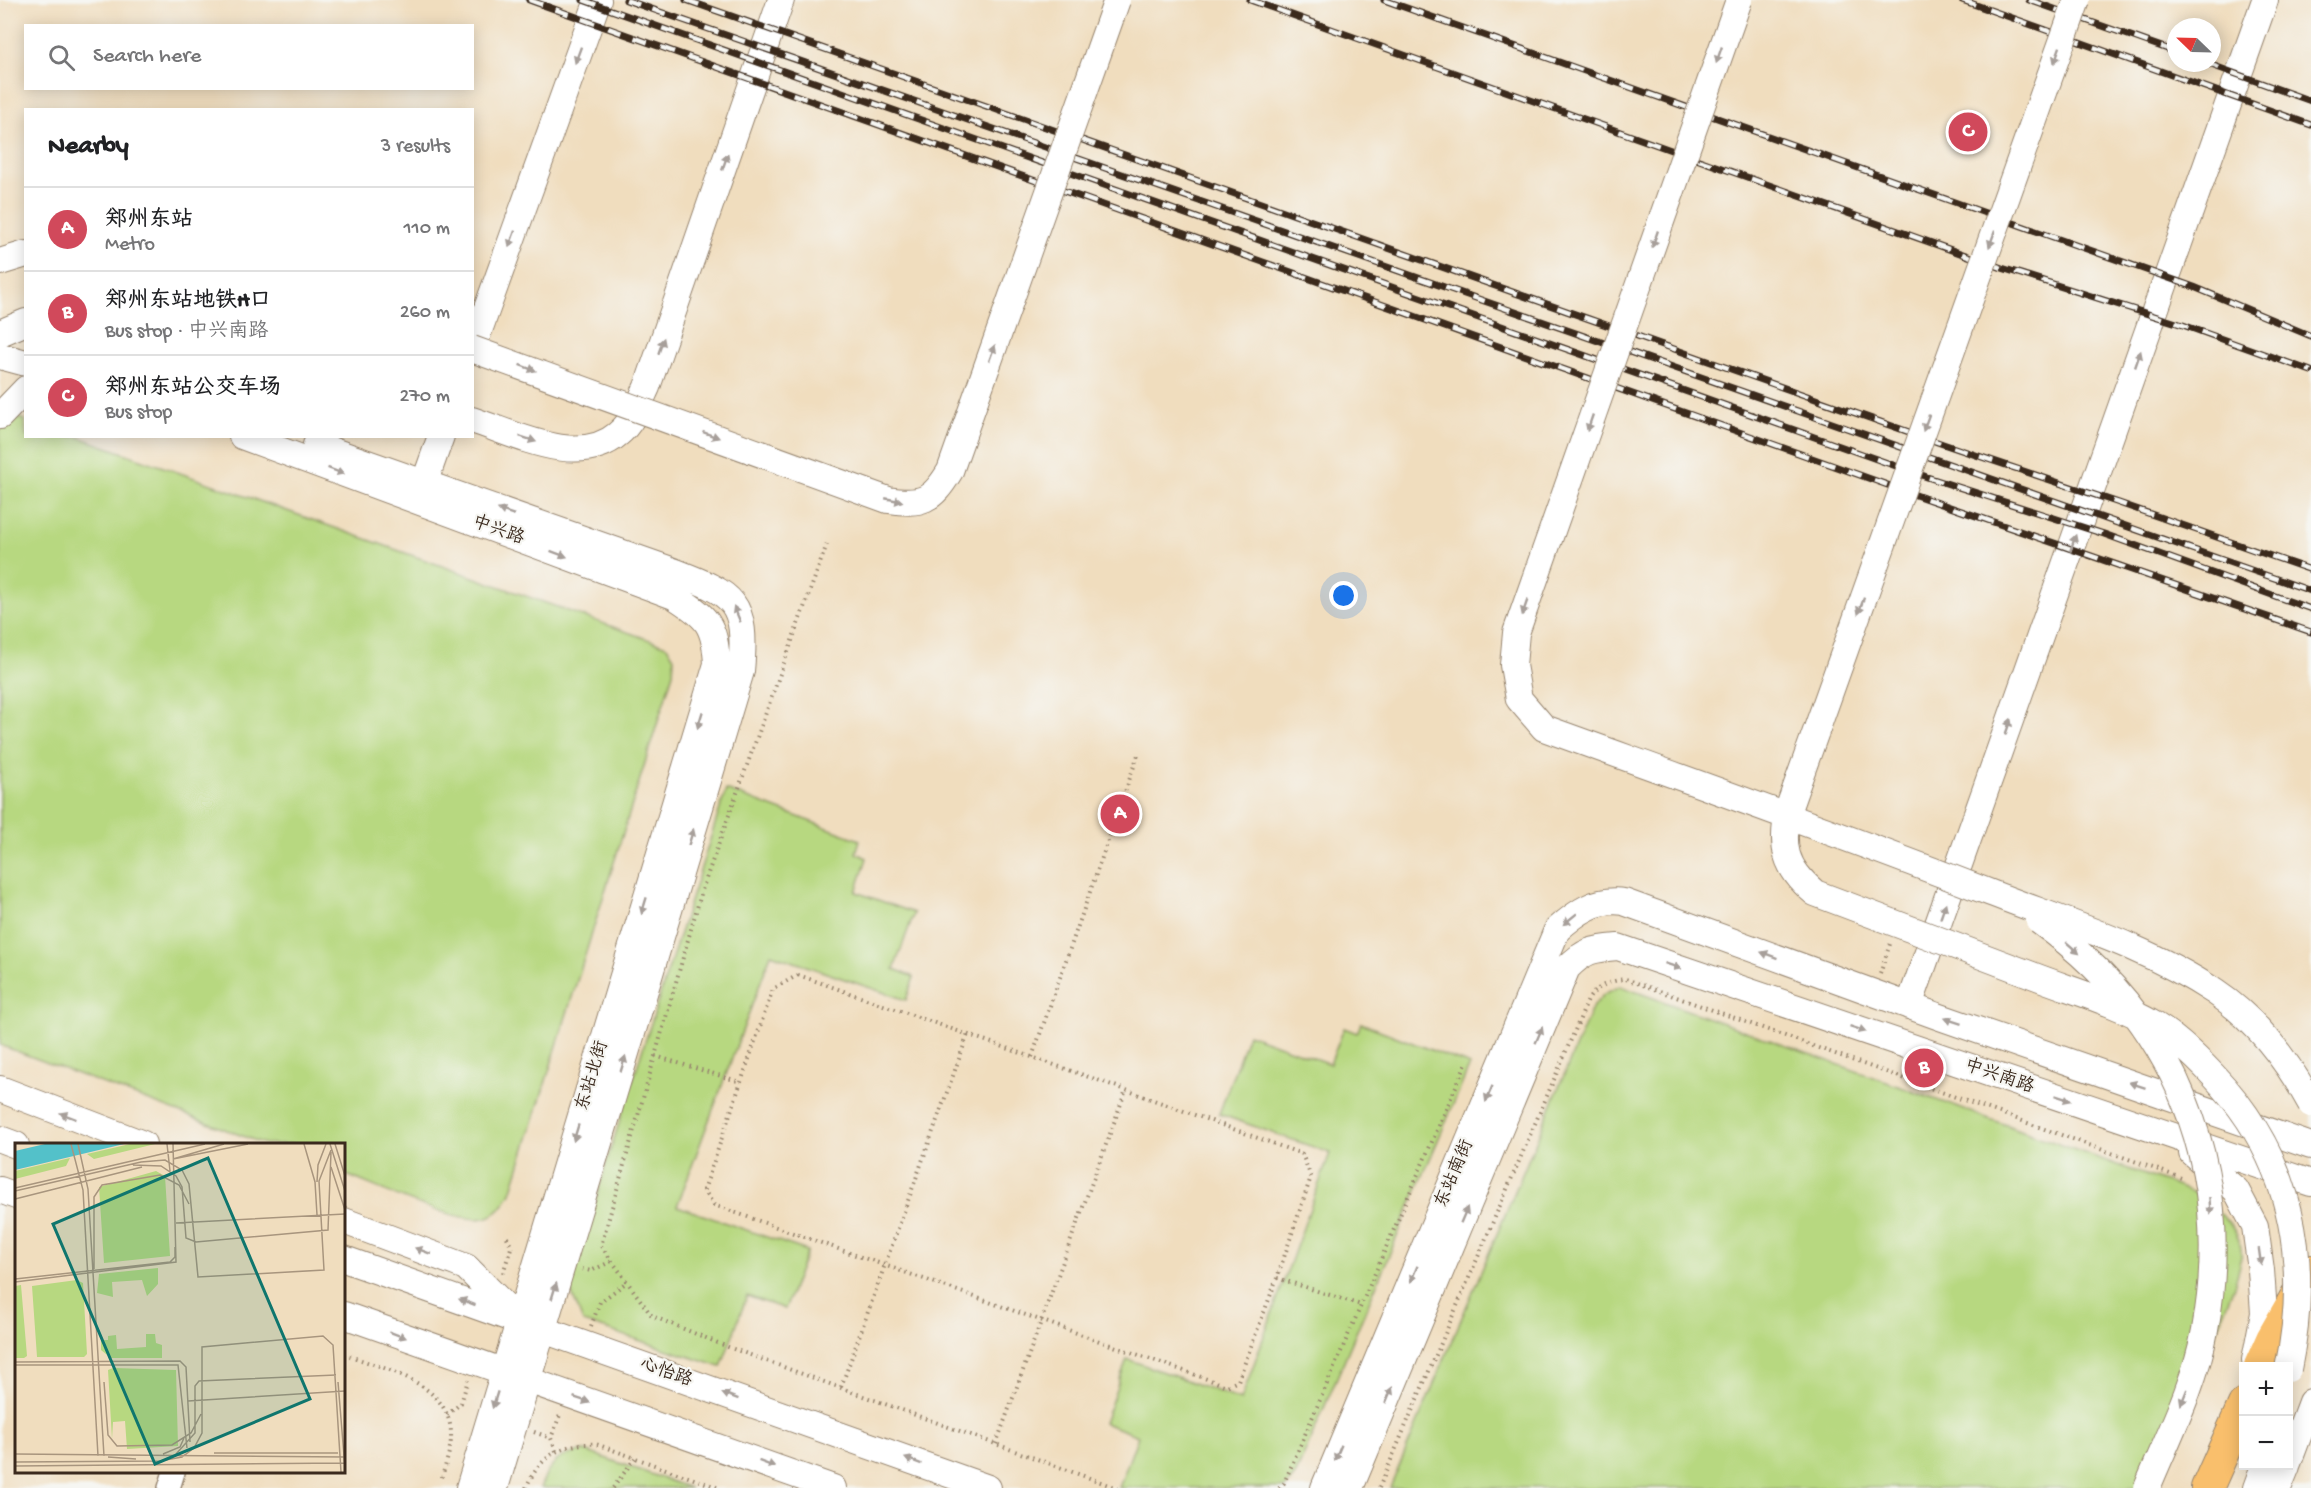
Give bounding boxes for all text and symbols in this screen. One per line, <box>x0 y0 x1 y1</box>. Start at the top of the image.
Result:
north arrow <box>2167 18 2221 72</box>
search box <box>24 24 474 90</box>
icon: search <box>45 41 78 74</box>
text: Search here <box>93 44 201 70</box>
one-way arrow <box>573 46 583 64</box>
one-way arrow <box>1714 46 1724 64</box>
one-way arrow <box>2052 46 2061 64</box>
pin: C <box>1948 110 1988 154</box>
text: Nearby <box>48 132 129 163</box>
text: 3 results <box>381 136 450 159</box>
one-way arrow <box>721 153 730 171</box>
text: 郑州东站 <box>105 208 193 234</box>
text: A <box>62 218 73 241</box>
text: 110 m <box>404 218 450 241</box>
one-way arrow <box>507 230 517 248</box>
one-way arrow <box>1649 230 1659 248</box>
one-way arrow <box>1986 230 1996 248</box>
text: Metro <box>105 234 155 257</box>
text: 郑州东站地铁H口 <box>105 289 272 315</box>
text: B <box>62 302 73 325</box>
text: 260 m <box>400 302 450 325</box>
text: Bus stop · 中兴南路 <box>105 321 268 344</box>
one-way arrow <box>657 337 667 355</box>
one-way arrow <box>987 344 997 362</box>
one-way arrow <box>2133 350 2143 368</box>
one-way arrow <box>519 364 537 373</box>
text: 郑州东站公交车场 <box>105 376 281 402</box>
text: C <box>62 386 73 409</box>
text: 270 m <box>400 386 450 409</box>
text: Bus stop <box>105 402 172 425</box>
one-way arrow <box>1585 414 1595 432</box>
one-way arrow <box>1921 414 1931 432</box>
one-way arrow <box>702 430 720 440</box>
one-way arrow <box>519 434 537 444</box>
one-way arrow <box>328 467 346 477</box>
one-way arrow <box>885 496 904 505</box>
one-way arrow <box>496 507 514 517</box>
street label: 中兴路 <box>469 511 527 550</box>
one-way arrow <box>2068 534 2078 552</box>
one-way arrow <box>550 549 568 559</box>
your location <box>1329 581 1358 610</box>
one-way arrow <box>1855 597 1865 615</box>
one-way arrow <box>1520 598 1530 616</box>
one-way arrow <box>732 604 742 622</box>
one-way arrow <box>695 711 704 729</box>
one-way arrow <box>2003 718 2013 736</box>
pin: A <box>1100 792 1140 836</box>
one-way arrow <box>687 828 696 846</box>
one-way arrow <box>639 897 648 915</box>
one-way arrow <box>1938 902 1948 920</box>
one-way arrow <box>1563 912 1578 924</box>
one-way arrow <box>2065 941 2080 954</box>
one-way arrow <box>1760 950 1778 959</box>
one-way arrow <box>1665 962 1683 971</box>
one-way arrow <box>1944 1016 1962 1026</box>
one-way arrow <box>1849 1024 1867 1034</box>
one-way arrow <box>1534 1026 1544 1044</box>
street label: 东站北街 <box>571 1038 614 1113</box>
pin: B <box>1904 1046 1944 1090</box>
street label: 中兴南路 <box>1962 1054 2037 1099</box>
one-way arrow <box>619 1055 628 1073</box>
one-way arrow <box>2128 1080 2146 1090</box>
one-way arrow <box>1484 1085 1494 1103</box>
one-way arrow <box>2054 1094 2072 1104</box>
one-way arrow <box>59 1111 77 1121</box>
one-way arrow <box>571 1124 580 1142</box>
street label: 东站南街 <box>1430 1136 1479 1211</box>
inset map <box>15 1143 345 1473</box>
one-way arrow <box>2205 1196 2215 1215</box>
one-way arrow <box>1459 1206 1469 1224</box>
one-way arrow <box>414 1245 432 1255</box>
one-way arrow <box>2255 1248 2264 1267</box>
one-way arrow <box>1409 1265 1419 1283</box>
one-way arrow <box>550 1282 559 1300</box>
one-way arrow <box>458 1296 476 1306</box>
one-way arrow <box>390 1331 408 1341</box>
street label: 心怡路 <box>637 1353 695 1392</box>
map controls <box>2239 1362 2293 1470</box>
button: + <box>2239 1362 2293 1416</box>
one-way arrow <box>1384 1386 1394 1404</box>
one-way arrow <box>2179 1388 2189 1406</box>
one-way arrow <box>720 1390 738 1400</box>
one-way arrow <box>490 1391 499 1409</box>
one-way arrow <box>573 1396 591 1405</box>
button: − <box>2239 1416 2293 1470</box>
one-way arrow <box>1333 1445 1343 1463</box>
one-way arrow <box>904 1456 922 1466</box>
one-way arrow <box>758 1459 776 1469</box>

